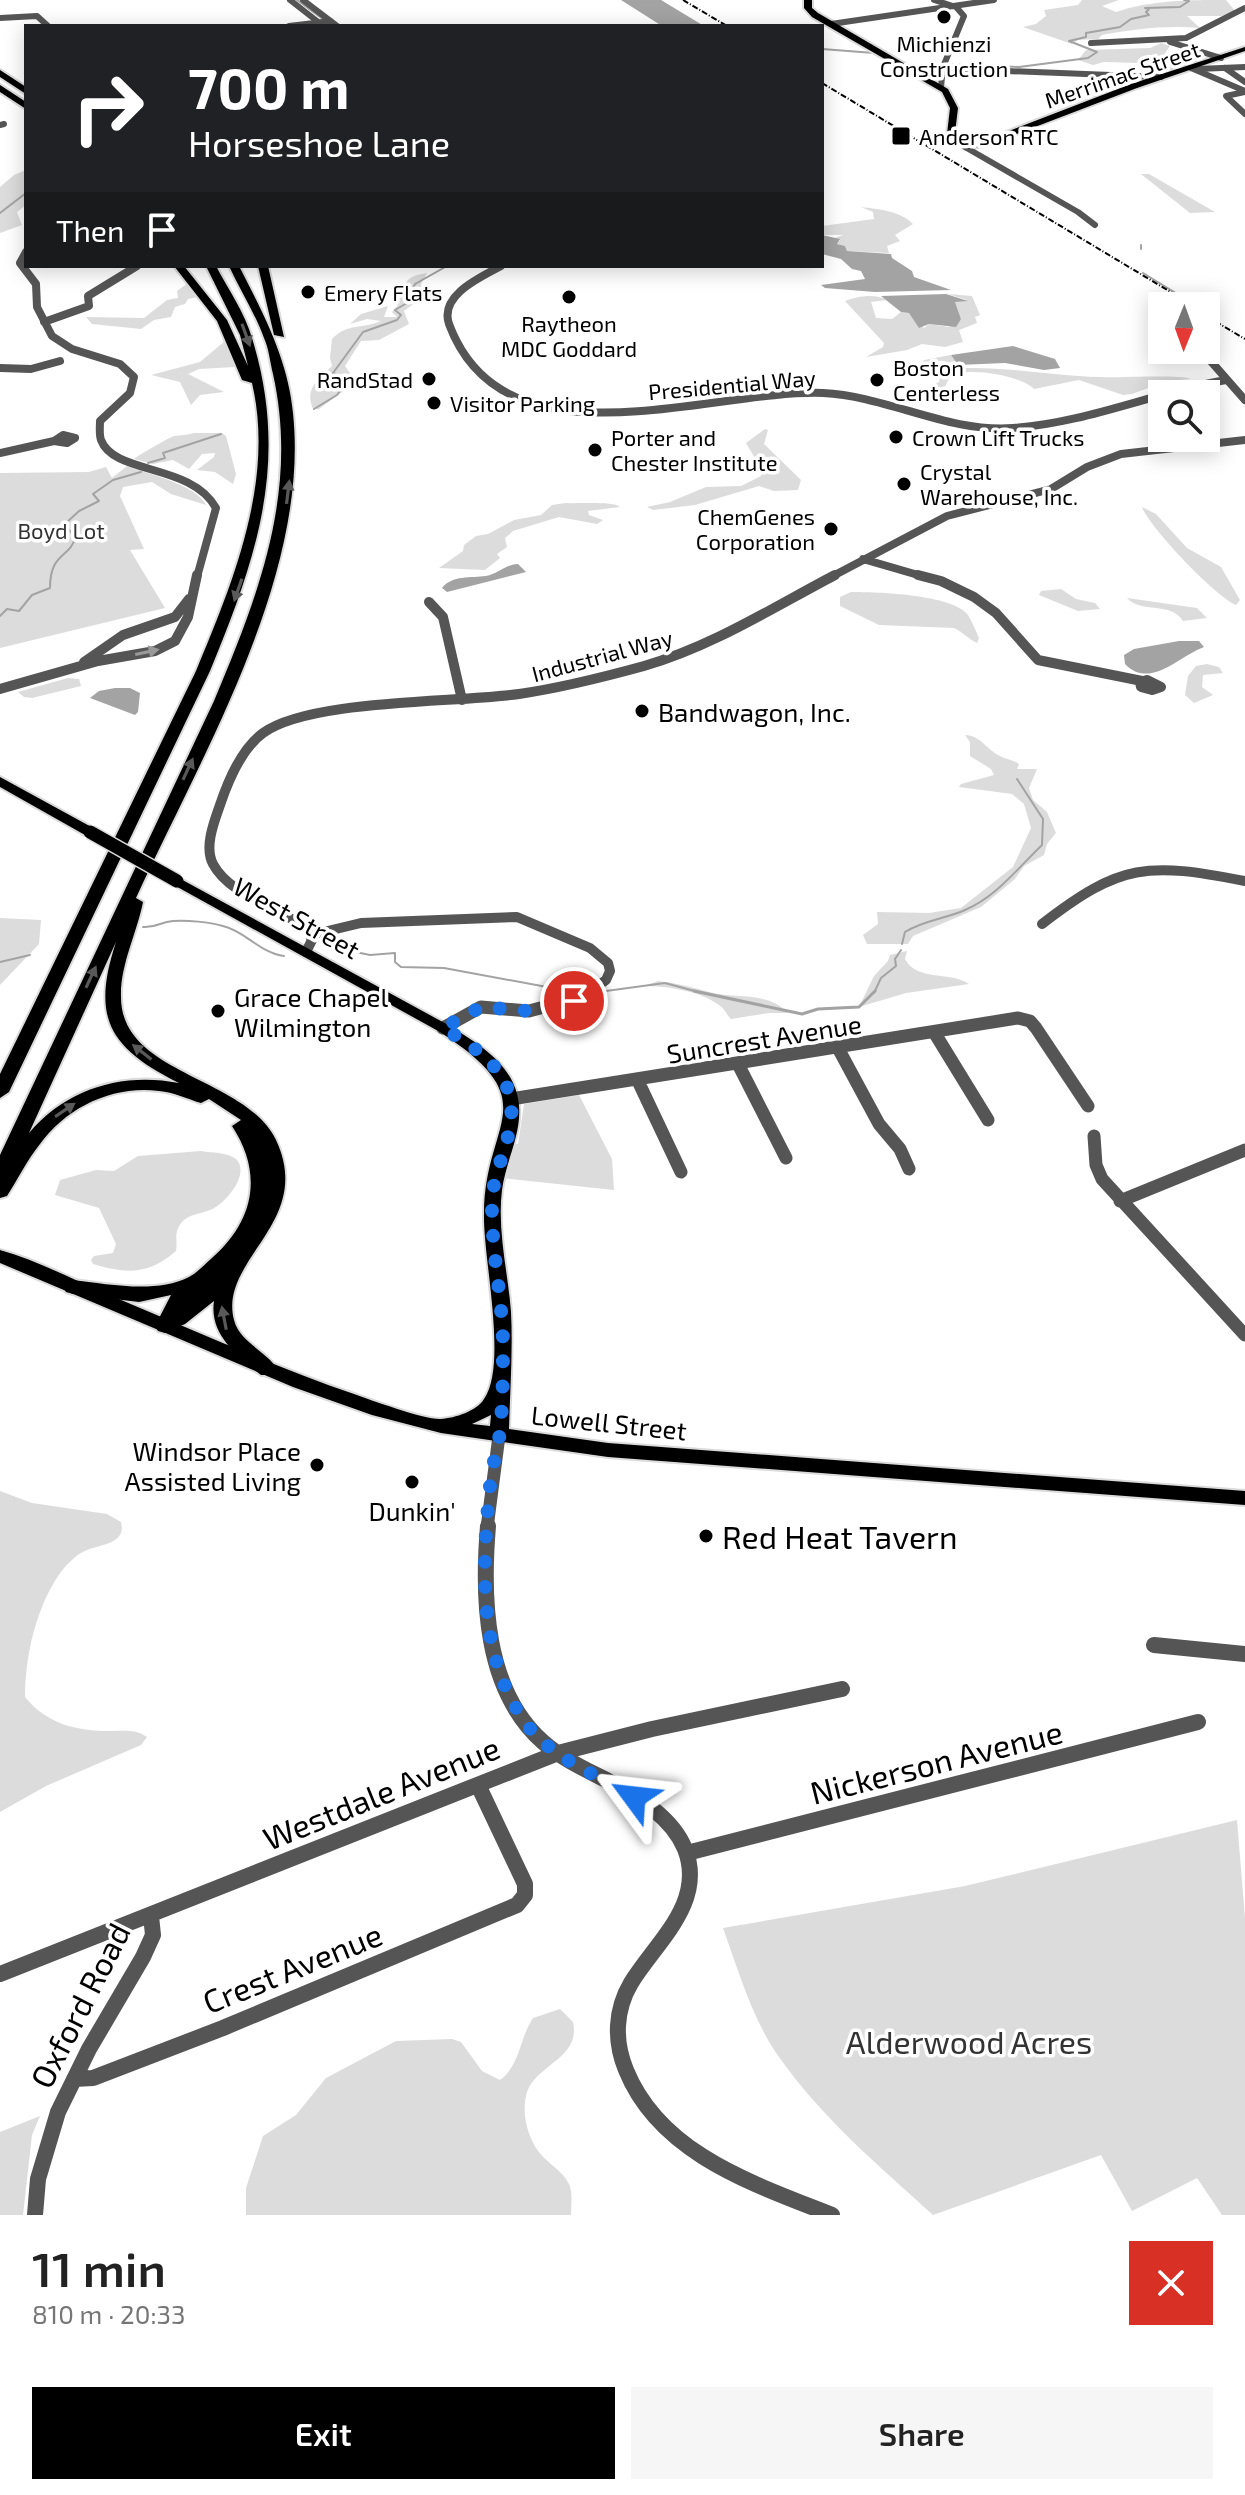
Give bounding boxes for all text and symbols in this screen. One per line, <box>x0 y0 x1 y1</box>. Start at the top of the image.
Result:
marker: Michienzi Construction <box>935 8 953 26</box>
place label: Michienzi Construction <box>880 30 1008 81</box>
street label: Merrimac Street <box>1041 35 1203 113</box>
text: 700 m <box>188 53 350 120</box>
icon: right <box>56 56 160 160</box>
text: Horseshoe Lane <box>188 121 450 164</box>
place label: Anderson RTC <box>919 123 1058 149</box>
marker: Anderson RTC <box>890 125 912 147</box>
icon: arrive <box>140 208 184 252</box>
text: Then <box>56 212 124 248</box>
place label: Emery Flats <box>324 279 442 305</box>
marker: Emery Flats <box>299 283 317 301</box>
marker: Raytheon MDC Goddard <box>560 288 578 306</box>
north arrow <box>1148 292 1220 364</box>
map controls <box>1148 292 1220 452</box>
place label: Raytheon MDC Goddard <box>501 310 637 361</box>
one-way arrow <box>240 324 253 348</box>
place label: Boston Centerless <box>893 354 1000 405</box>
street label: Presidential Way <box>647 364 817 404</box>
place label: RandStad <box>317 366 413 392</box>
marker: RandStad <box>420 370 438 388</box>
marker: Boston Centerless <box>868 371 886 389</box>
button: search <box>1148 380 1220 452</box>
place label: Visitor Parking <box>450 390 595 416</box>
marker: Visitor Parking <box>425 394 443 412</box>
place label: Porter and Chester Institute <box>611 424 777 475</box>
place label: Crown Lift Trucks <box>912 424 1084 450</box>
marker: Crown Lift Trucks <box>887 428 905 446</box>
marker: Porter and Chester Institute <box>586 441 604 459</box>
place label: Crystal Warehouse, Inc. <box>920 458 1078 509</box>
marker: Crystal Warehouse, Inc. <box>895 475 913 493</box>
one-way arrow <box>281 479 294 504</box>
place label: ChemGenes Corporation <box>696 503 815 554</box>
park label: Boyd Lot <box>17 517 105 543</box>
marker: ChemGenes Corporation <box>822 520 840 538</box>
one-way arrow <box>231 578 243 602</box>
street label: Industrial Way <box>529 624 676 686</box>
one-way arrow <box>134 645 159 658</box>
place label: Bandwagon, Inc. <box>658 696 851 727</box>
marker: Bandwagon, Inc. <box>633 702 651 720</box>
one-way arrow <box>181 757 195 781</box>
street label: West Street <box>229 870 366 964</box>
one-way arrow <box>85 966 98 989</box>
pin <box>540 967 608 1035</box>
icon: arrive <box>552 979 596 1023</box>
place label: Grace Chapel Wilmington <box>234 981 389 1042</box>
marker: Grace Chapel Wilmington <box>209 1002 227 1020</box>
street label: Suncrest Avenue <box>664 1007 864 1069</box>
one-way arrow <box>132 1044 152 1060</box>
one-way arrow <box>54 1103 75 1118</box>
one-way arrow <box>218 1305 230 1330</box>
street label: Lowell Street <box>530 1398 688 1446</box>
place label: Windsor Place Assisted Living <box>125 1435 301 1496</box>
marker: Windsor Place Assisted Living <box>308 1456 326 1474</box>
marker: Dunkin' <box>403 1473 421 1491</box>
place label: Dunkin' <box>368 1495 456 1526</box>
place label: Red Heat Tavern <box>722 1517 958 1555</box>
marker: Red Heat Tavern <box>697 1527 715 1545</box>
street label: Nickerson Avenue <box>806 1711 1066 1811</box>
street label: Westdale Avenue <box>257 1727 505 1857</box>
position arrow <box>592 1755 676 1839</box>
street label: Crest Avenue <box>197 1914 387 2020</box>
street label: Oxford Road <box>21 1916 137 2094</box>
park label: Alderwood Acres <box>846 2022 1092 2060</box>
text: 11 min <box>32 2239 166 2297</box>
button: close <box>1129 2241 1213 2325</box>
text: 810 m · 20:33 <box>32 2298 185 2329</box>
button: Exit <box>32 2387 615 2479</box>
button: Share <box>631 2387 1213 2479</box>

